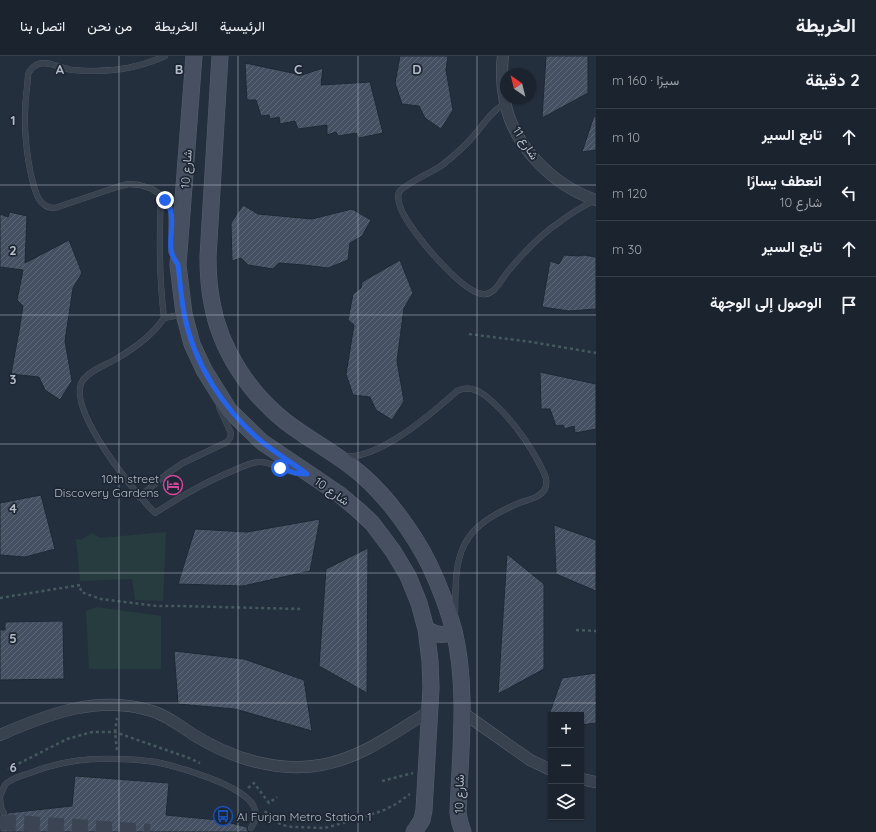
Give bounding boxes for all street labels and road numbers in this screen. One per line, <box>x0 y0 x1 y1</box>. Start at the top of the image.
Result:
street label: شارع 11 <box>508 124 542 163</box>
street label: شارع 10 <box>177 149 197 189</box>
street label: شارع 10 <box>311 474 352 510</box>
street label: شارع 10 <box>451 774 469 814</box>

